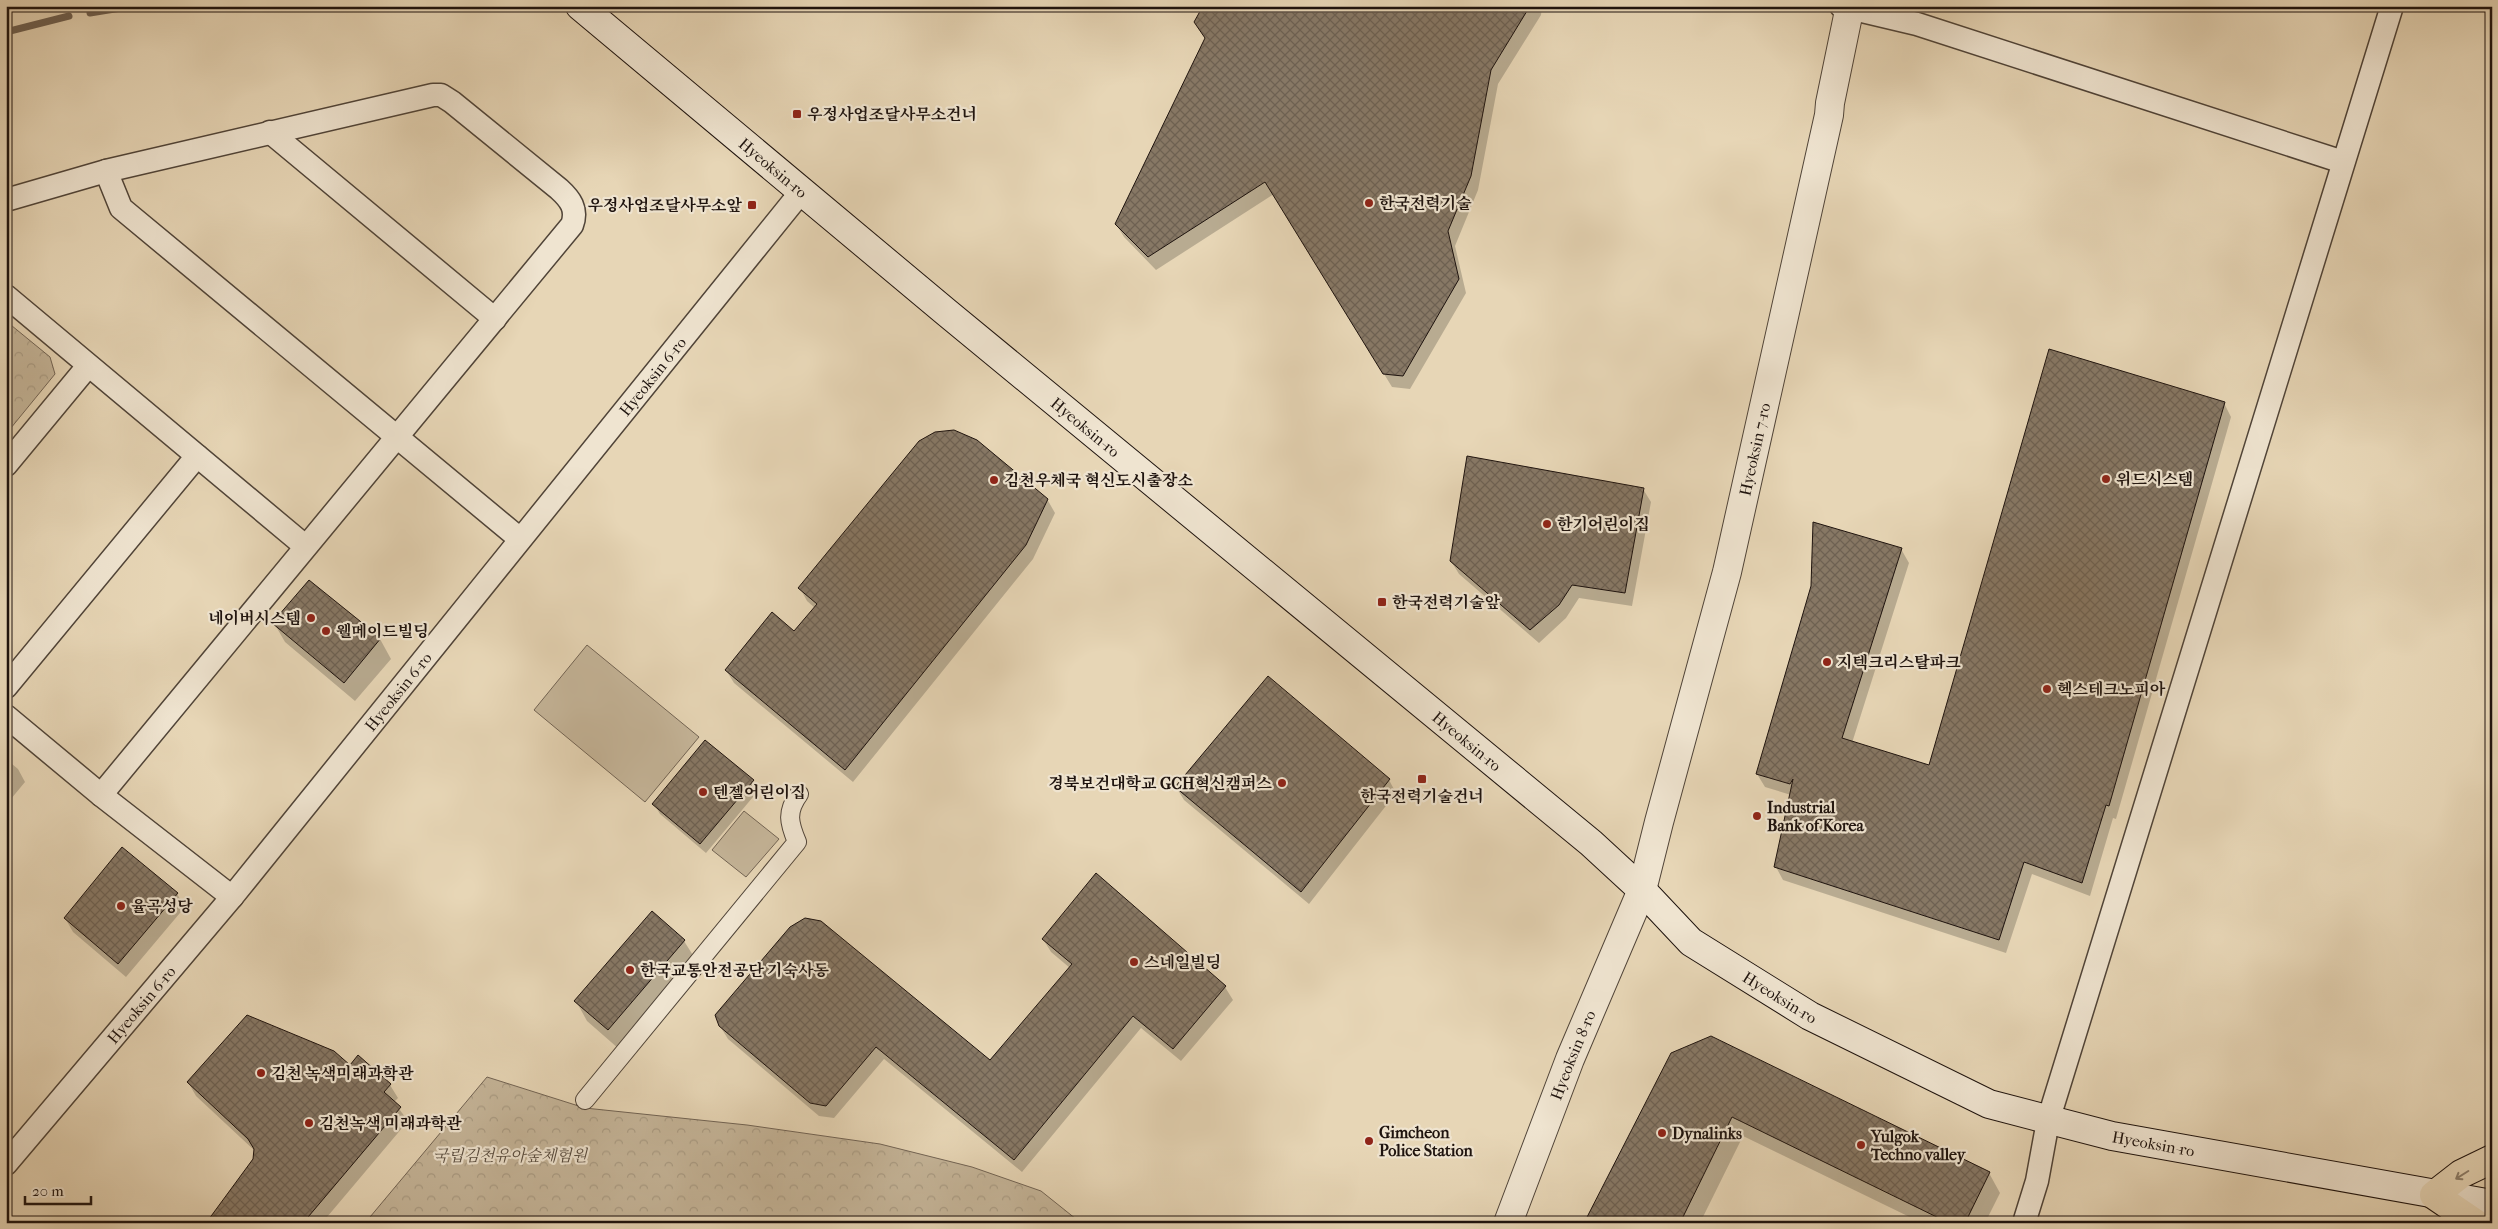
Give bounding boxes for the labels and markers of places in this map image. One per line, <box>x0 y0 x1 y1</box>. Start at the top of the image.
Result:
place label: 우정사업조달사무소건너 <box>807 105 977 124</box>
marker: 우정사업조달사무소건너 <box>791 108 803 120</box>
place label: 한국전력기술 <box>1379 194 1472 213</box>
place label: 우정사업조달사무소앞 <box>587 196 743 215</box>
marker: 한국전력기술 <box>1363 197 1375 209</box>
marker: 우정사업조달사무소앞 <box>746 199 758 211</box>
place label: 위드시스템 <box>2116 470 2193 489</box>
place label: 김천우체국 혁신도시출장소 <box>1004 471 1193 490</box>
marker: 위드시스템 <box>2100 473 2112 485</box>
marker: 김천우체국 혁신도시출장소 <box>988 474 1000 486</box>
place label: 한기어린이집 <box>1557 515 1650 534</box>
marker: 한기어린이집 <box>1541 518 1553 530</box>
place label: 한국전력기술앞 <box>1392 593 1501 612</box>
marker: 한국전력기술앞 <box>1376 596 1388 608</box>
place label: 네이버시스템 <box>208 609 301 628</box>
marker: 네이버시스템 <box>305 612 317 624</box>
place label: 웰메이드빌딩 <box>336 622 429 641</box>
marker: 웰메이드빌딩 <box>320 625 332 637</box>
place label: 지텍크리스탈파크 <box>1837 653 1961 672</box>
marker: 지텍크리스탈파크 <box>1821 656 1833 668</box>
place label: 헥스테크노피아 <box>2057 680 2166 699</box>
marker: 헥스테크노피아 <box>2041 683 2053 695</box>
marker: 한국전력기술건너 <box>1416 773 1428 785</box>
place label: 경북보건대학교 GCH혁신캠퍼스 <box>1048 774 1273 793</box>
marker: 경북보건대학교 GCH혁신캠퍼스 <box>1276 777 1288 789</box>
place label: 텐젤어린이집 <box>713 783 806 802</box>
marker: 텐젤어린이집 <box>697 786 709 798</box>
place label: 한국전력기술건너 <box>1360 787 1484 806</box>
place label: Industrial Bank of Korea <box>1767 798 1864 835</box>
marker: Industrial Bank of Korea <box>1751 810 1763 822</box>
place label: 율곡성당 <box>131 897 193 916</box>
marker: 율곡성당 <box>115 900 127 912</box>
place label: 스네일빌딩 <box>1144 953 1221 972</box>
marker: 스네일빌딩 <box>1128 956 1140 968</box>
place label: 한국교통안전공단 기숙사동 <box>640 961 829 980</box>
marker: 한국교통안전공단 기숙사동 <box>624 964 636 976</box>
place label: 김천 녹색미래과학관 <box>271 1064 414 1083</box>
marker: 김천 녹색미래과학관 <box>255 1067 267 1079</box>
place label: 김천녹색 미래과학관 <box>319 1114 462 1133</box>
marker: 김천녹색 미래과학관 <box>303 1117 315 1129</box>
place label: Gimcheon Police Station <box>1379 1123 1473 1160</box>
place label: Dynalinks <box>1672 1124 1742 1144</box>
marker: Dynalinks <box>1656 1127 1668 1139</box>
place label: Yulgok Techno valley <box>1870 1127 1967 1165</box>
marker: Gimcheon Police Station <box>1363 1135 1375 1147</box>
marker: Yulgok Techno valley <box>1855 1139 1867 1151</box>

